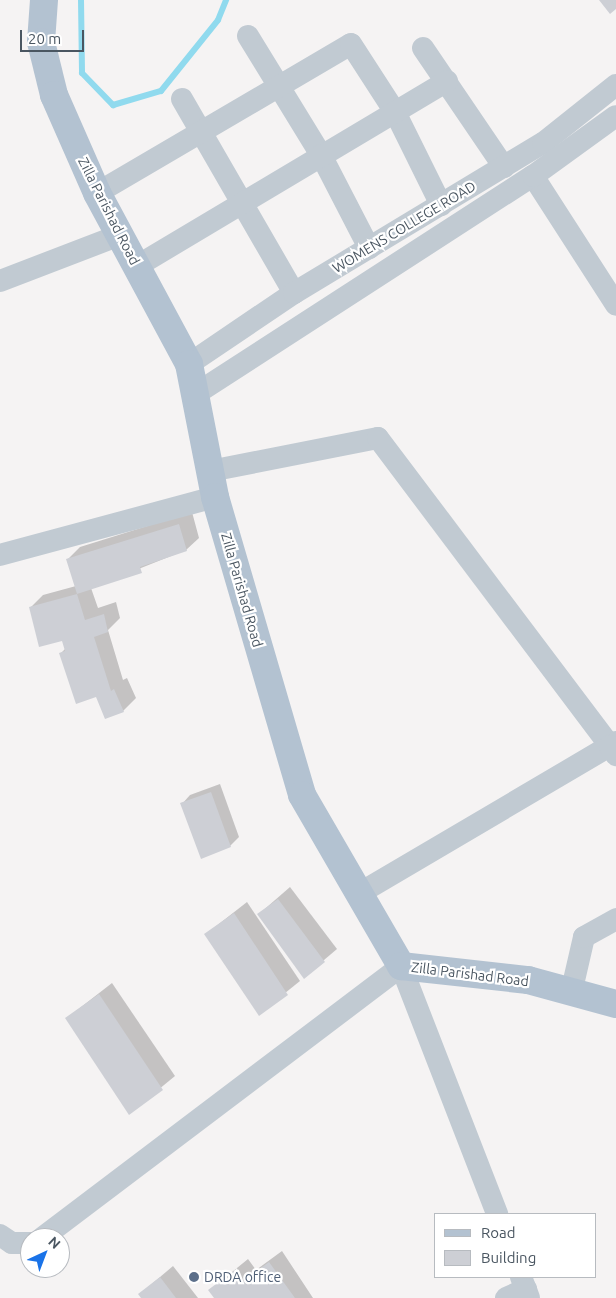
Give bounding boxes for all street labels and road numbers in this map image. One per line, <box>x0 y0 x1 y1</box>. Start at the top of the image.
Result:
street label: Zilla Parishad Road <box>75 154 143 268</box>
street label: WOMENS COLLEGE ROAD <box>329 177 479 277</box>
street label: Zilla Parishad Road <box>218 531 266 649</box>
street label: Zilla Parishad Road <box>410 958 530 990</box>

